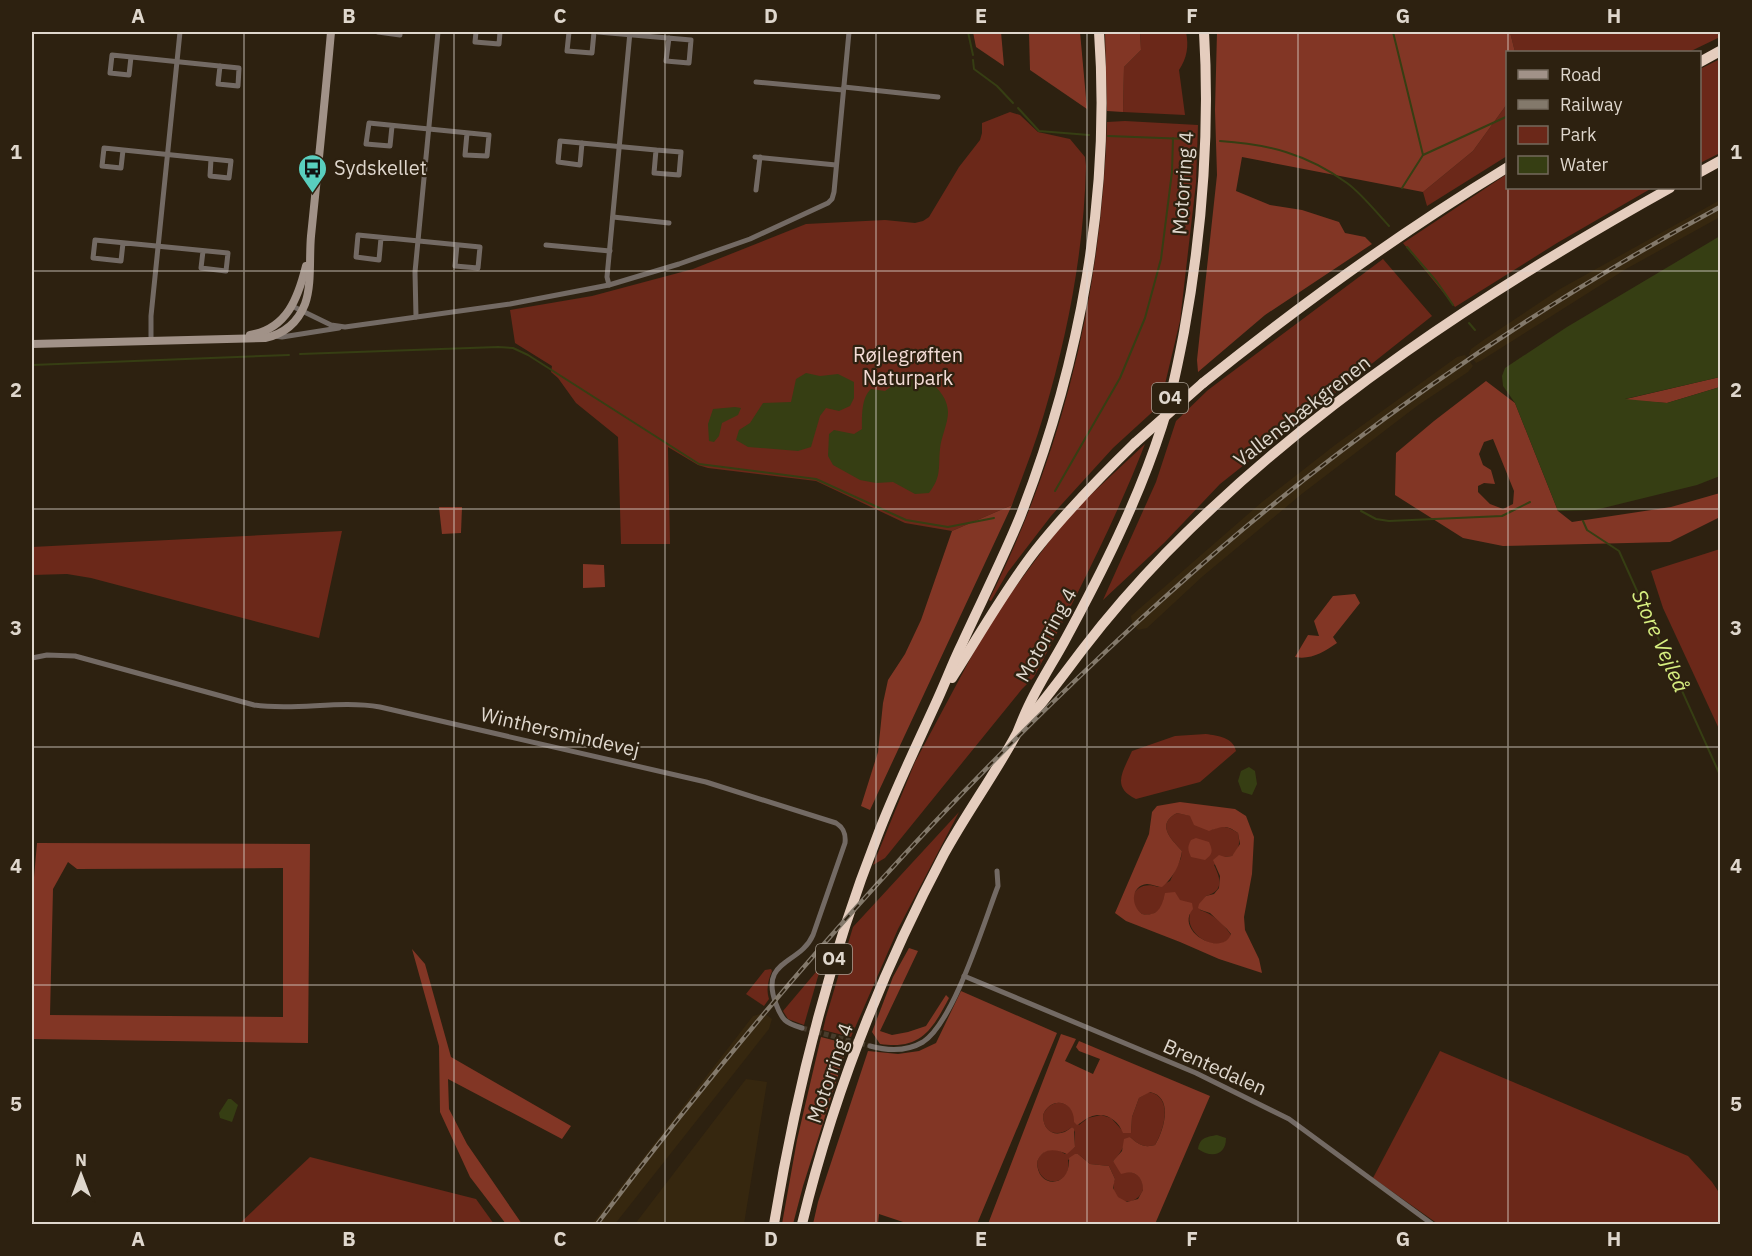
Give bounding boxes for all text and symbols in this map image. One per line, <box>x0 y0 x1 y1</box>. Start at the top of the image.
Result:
text: A <box>131 2 145 29</box>
text: B <box>342 2 356 29</box>
text: C <box>553 2 567 29</box>
text: D <box>764 2 778 29</box>
text: E <box>975 2 987 29</box>
text: F <box>1186 2 1198 29</box>
text: G <box>1396 2 1410 29</box>
text: H <box>1607 2 1621 29</box>
legend <box>1506 51 1701 189</box>
text: Road <box>1560 63 1601 86</box>
text: Railway <box>1560 93 1622 116</box>
text: Park <box>1560 123 1597 146</box>
street label: Motorring 4 <box>1165 130 1200 236</box>
text: 1 <box>10 138 22 165</box>
text: 1 <box>1730 138 1742 165</box>
bus stop icon: Sydskellet <box>297 152 329 194</box>
text: Water <box>1560 153 1609 176</box>
place label: Sydskellet <box>334 154 427 181</box>
park label: Røjlegrøften Naturpark <box>853 341 963 391</box>
street label: Vallensbækgrenen <box>1228 349 1376 473</box>
text: 2 <box>10 376 22 403</box>
text: 2 <box>1730 376 1742 403</box>
road number: O4 <box>1152 383 1188 413</box>
street label: Motorring 4 <box>1009 583 1083 687</box>
water label: Store Vejleå <box>1626 585 1696 696</box>
text: 3 <box>10 614 22 641</box>
text: 3 <box>1730 614 1742 641</box>
street label: Winthersmindevej <box>478 700 642 763</box>
text: 4 <box>10 852 22 879</box>
text: 4 <box>1730 852 1742 879</box>
road number: O4 <box>816 944 852 974</box>
street label: Motorring 4 <box>800 1019 859 1126</box>
street label: Brentedalen <box>1159 1032 1271 1101</box>
text: 5 <box>10 1090 22 1117</box>
text: 5 <box>1730 1090 1742 1117</box>
north arrow <box>51 1145 111 1205</box>
text: N <box>75 1150 87 1170</box>
text: A <box>131 1225 145 1252</box>
text: B <box>342 1225 356 1252</box>
text: C <box>553 1225 567 1252</box>
text: D <box>764 1225 778 1252</box>
text: E <box>975 1225 987 1252</box>
text: F <box>1186 1225 1198 1252</box>
text: G <box>1396 1225 1410 1252</box>
text: H <box>1607 1225 1621 1252</box>

